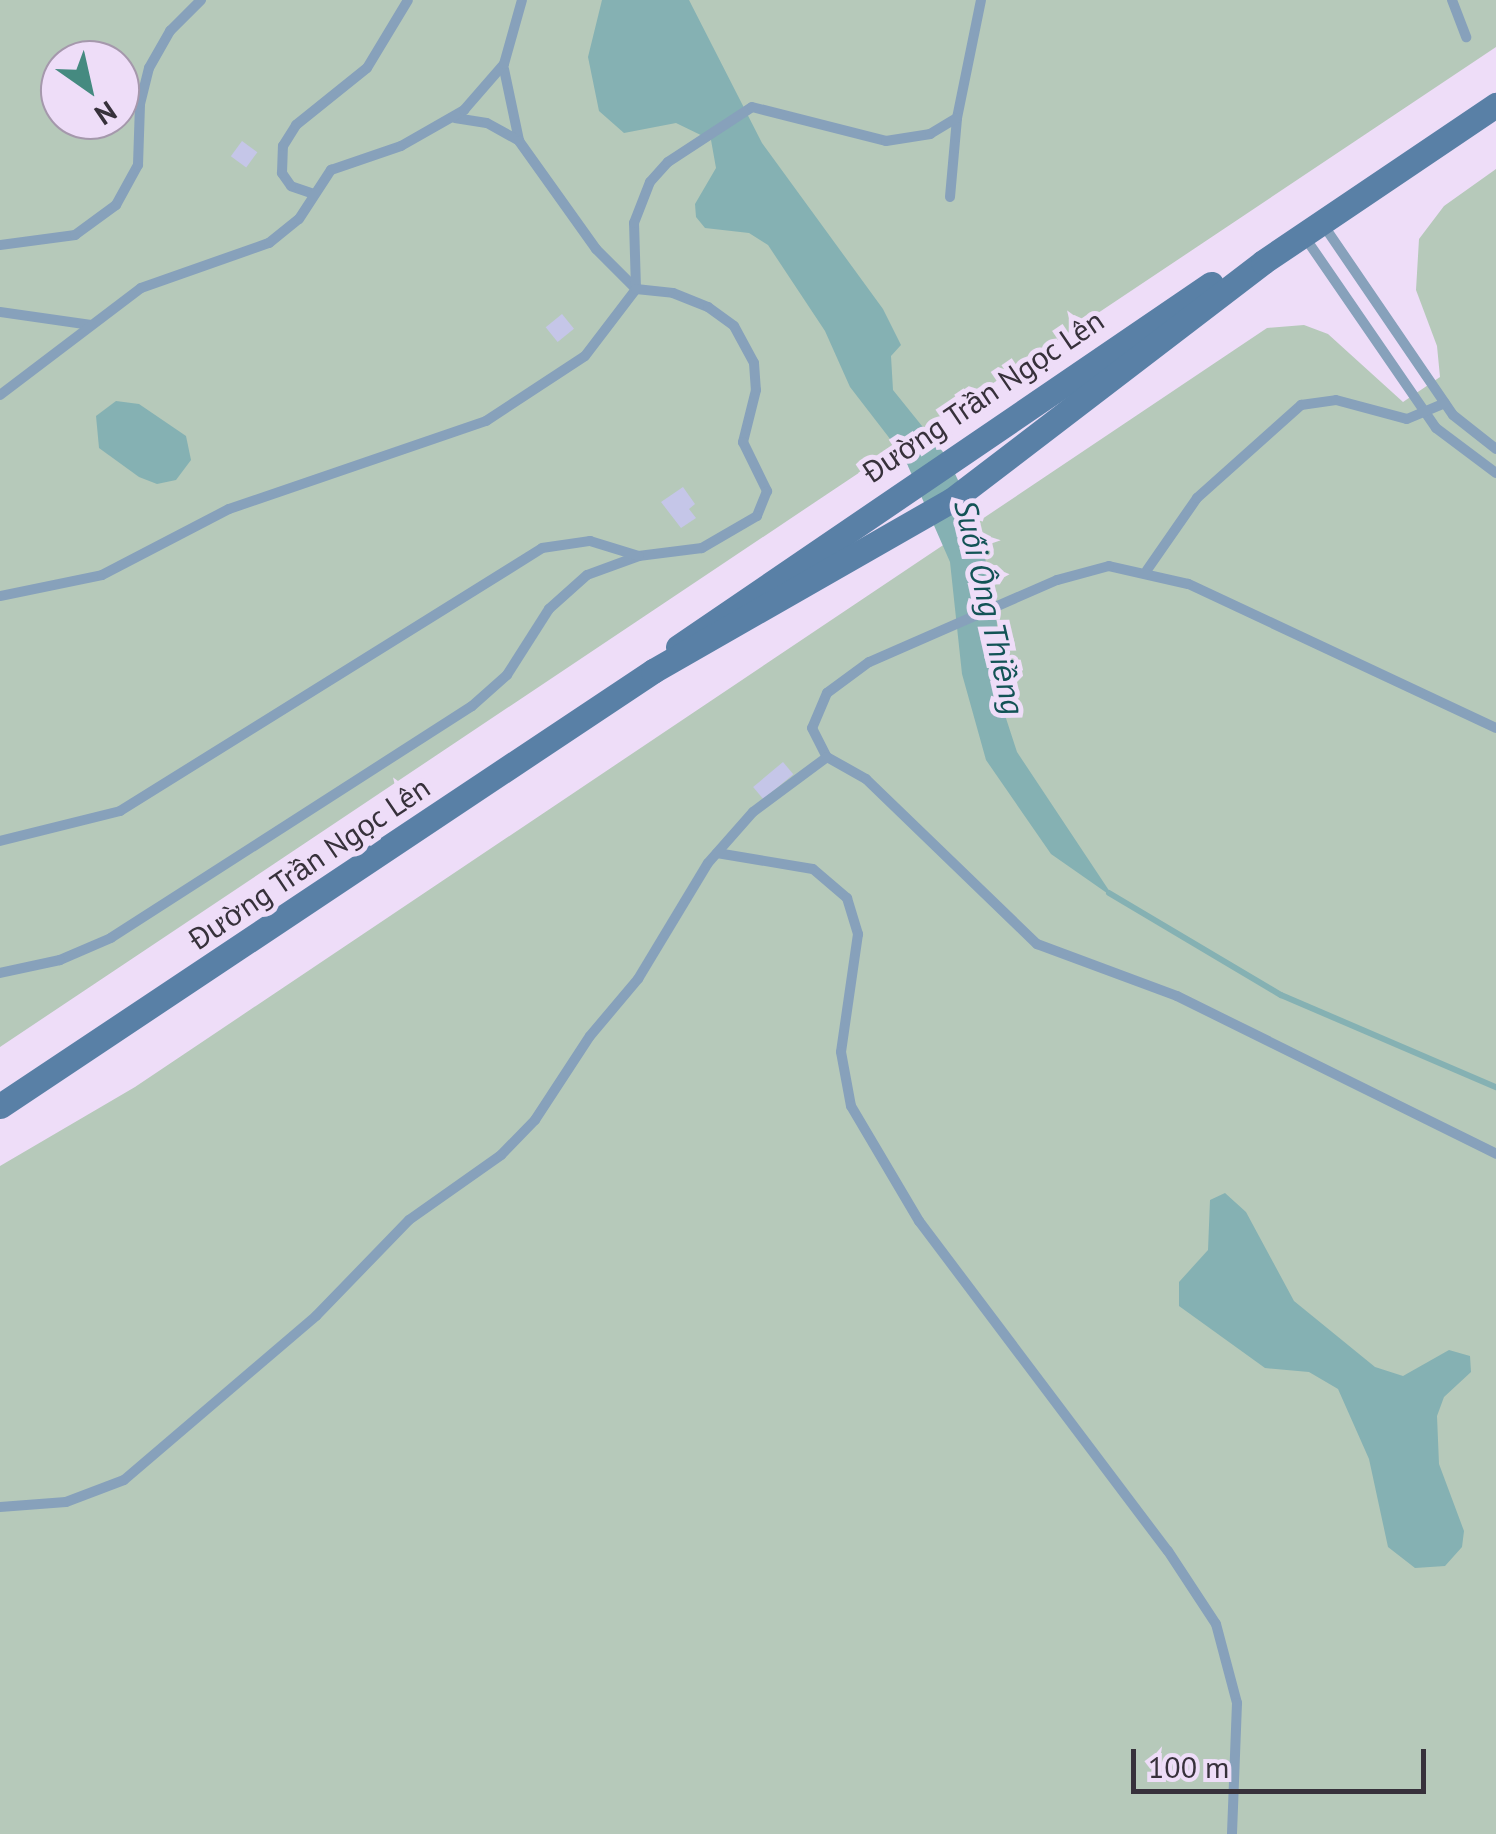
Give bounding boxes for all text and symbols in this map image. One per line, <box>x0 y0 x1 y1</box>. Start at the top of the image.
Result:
north arrow <box>40 40 140 140</box>
text: N <box>88 93 124 134</box>
street label: Đường Trần Ngọc Lên <box>855 301 1111 491</box>
water label: Suối Ông Thiềng <box>947 495 1033 719</box>
street label: Đường Trần Ngọc Lên <box>181 768 437 958</box>
scale bar <box>1136 1729 1431 1791</box>
text: 100 m <box>1148 1747 1229 1786</box>

